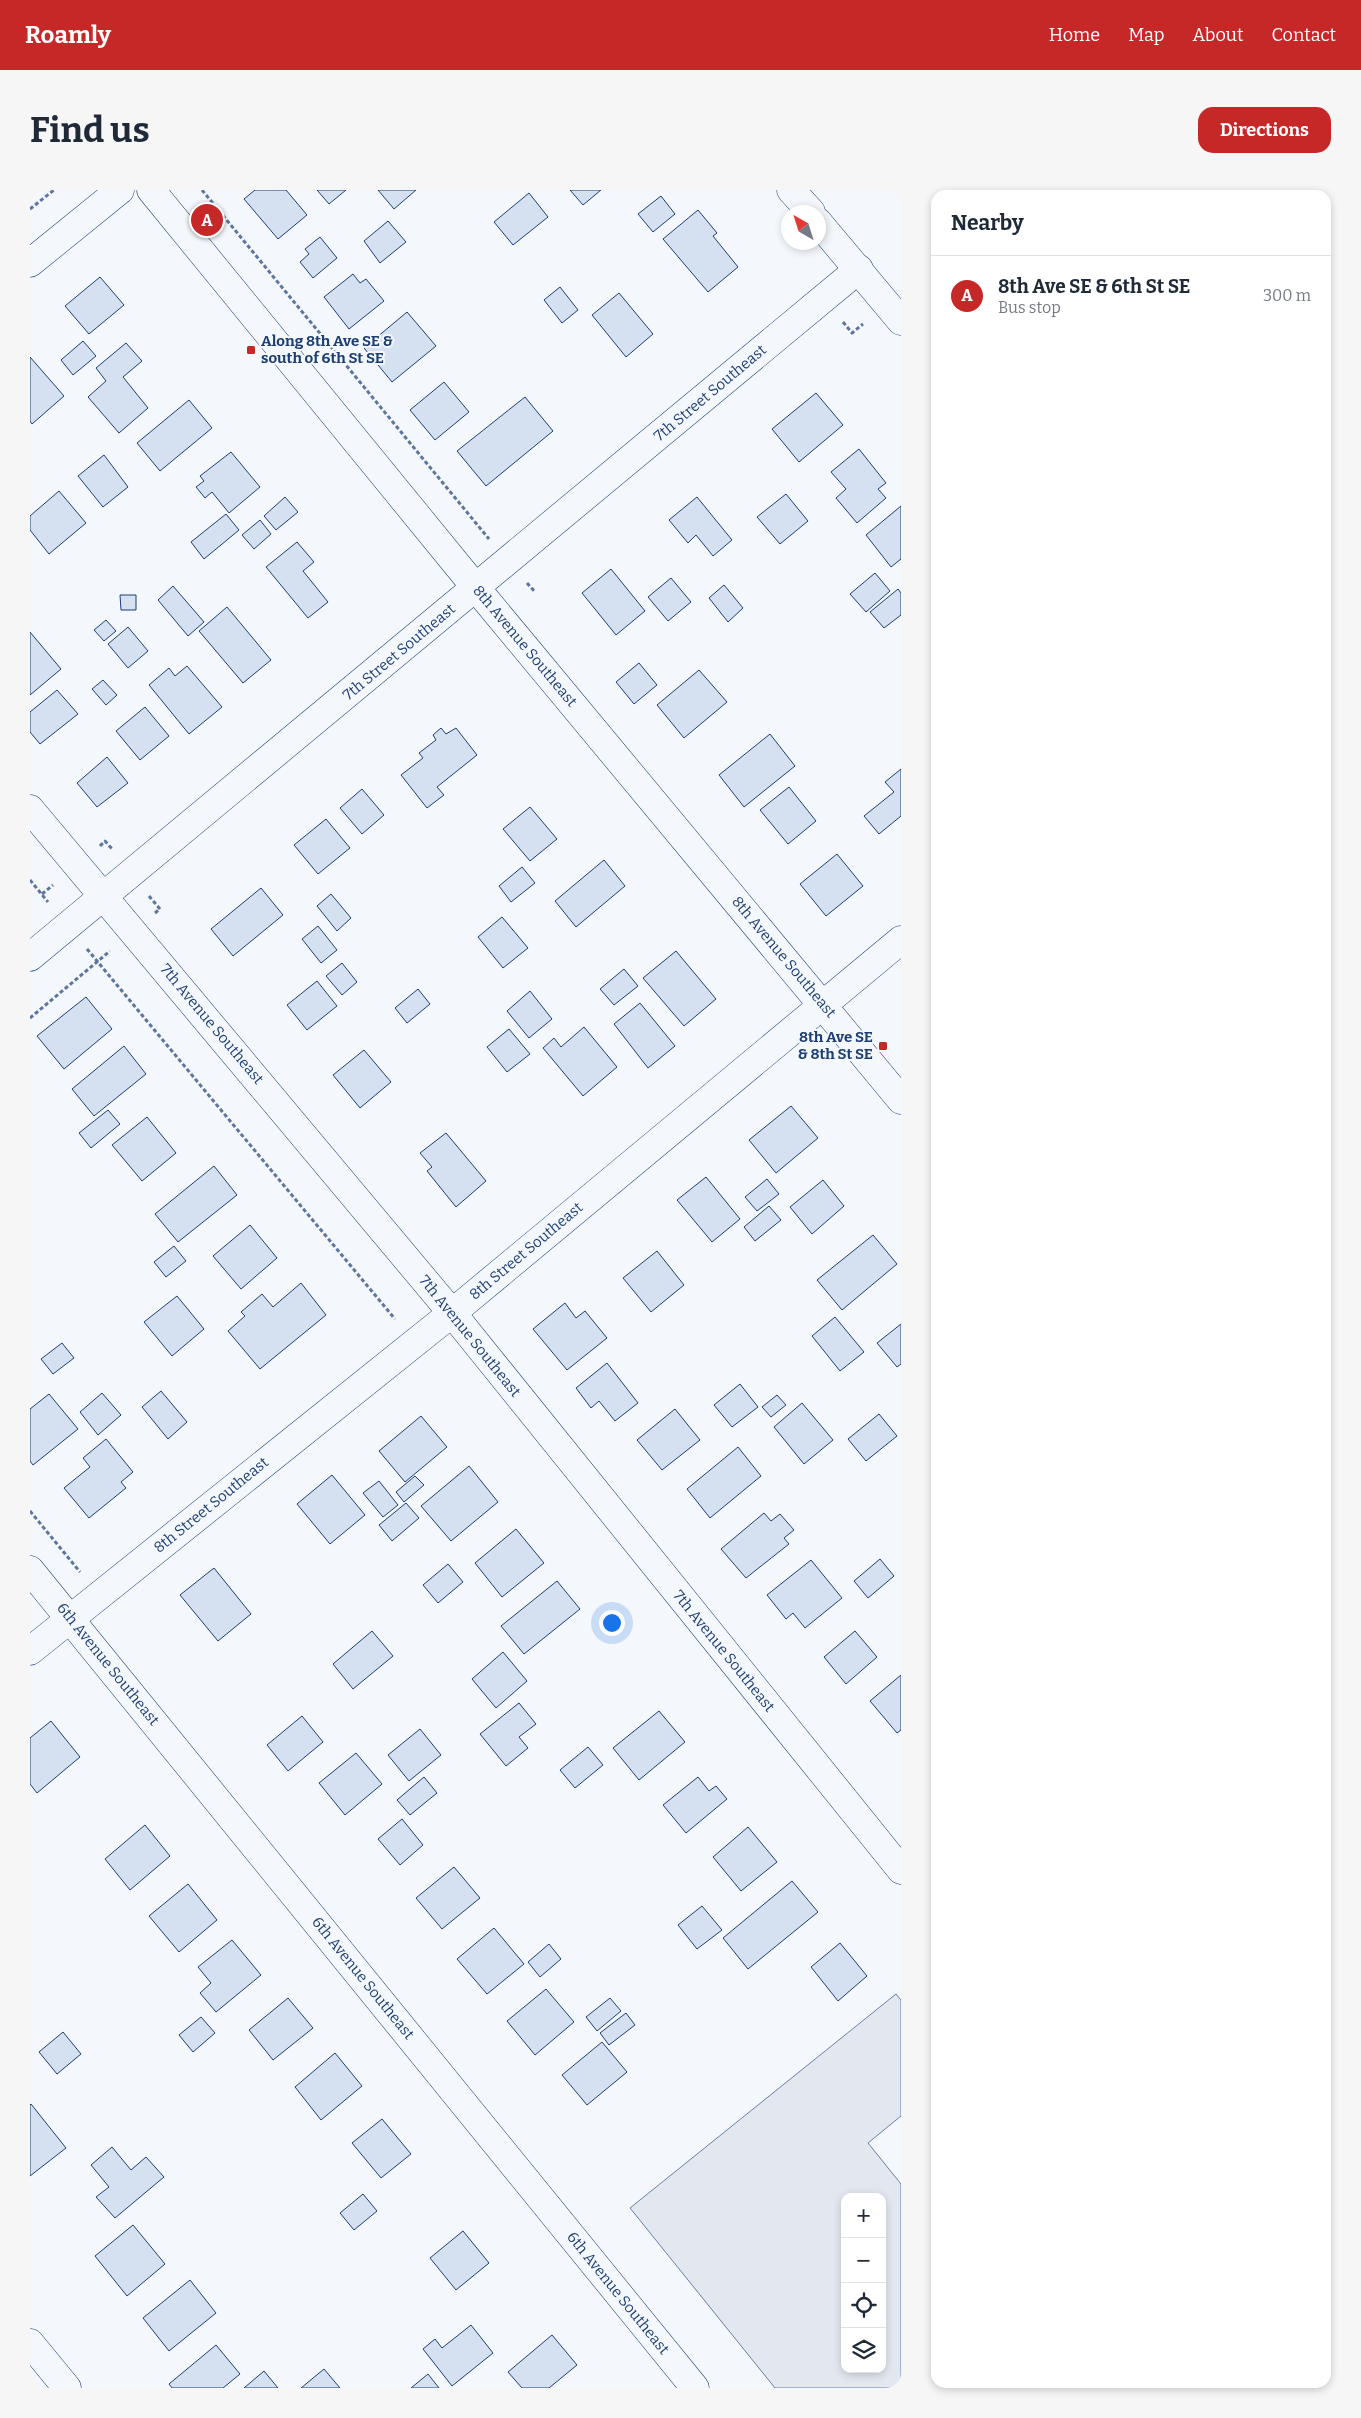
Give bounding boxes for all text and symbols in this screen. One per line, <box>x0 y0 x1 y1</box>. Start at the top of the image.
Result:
text: Roamly <box>25 21 111 49</box>
text: Home <box>1049 24 1100 46</box>
text: Map <box>1128 24 1164 46</box>
text: About <box>1192 24 1243 46</box>
text: Contact <box>1271 24 1336 46</box>
button: Directions <box>1198 107 1331 153</box>
text: Find us <box>30 109 150 151</box>
pin: A <box>191 201 223 239</box>
north arrow <box>781 205 826 250</box>
text: Nearby <box>951 210 1024 236</box>
text: 8th Ave SE & 6th St SE <box>998 275 1190 298</box>
text: A <box>961 286 973 305</box>
text: 300 m <box>1263 286 1311 305</box>
text: Bus stop <box>998 298 1061 317</box>
place label: Along 8th Ave SE & south of 6th St SE <box>261 332 393 367</box>
street label: 7th Street Southeast <box>650 340 770 445</box>
marker: Along 8th Ave SE & south of 6th St SE <box>245 344 257 356</box>
street label: 8th Avenue Southeast <box>469 582 581 711</box>
street label: 7th Street Southeast <box>339 599 459 704</box>
street label: 8th Avenue Southeast <box>728 893 840 1022</box>
street label: 7th Avenue Southeast <box>156 960 268 1088</box>
place label: 8th Ave SE & 8th St SE <box>798 1028 873 1063</box>
marker: 8th Ave SE & 8th St SE <box>877 1040 889 1052</box>
street label: 8th Street Southeast <box>466 1198 587 1304</box>
street label: 7th Avenue Southeast <box>415 1272 525 1401</box>
street label: 8th Street Southeast <box>150 1453 272 1557</box>
street label: 7th Avenue Southeast <box>669 1587 779 1716</box>
street label: 6th Avenue Southeast <box>53 1599 163 1729</box>
your location <box>599 1610 625 1636</box>
street label: 6th Avenue Southeast <box>308 1913 418 2043</box>
map controls <box>841 2193 886 2373</box>
button: + <box>841 2193 886 2238</box>
street label: 6th Avenue Southeast <box>563 2228 673 2358</box>
button: − <box>841 2238 886 2283</box>
button: locate <box>841 2283 886 2328</box>
button: layers <box>841 2328 886 2373</box>

